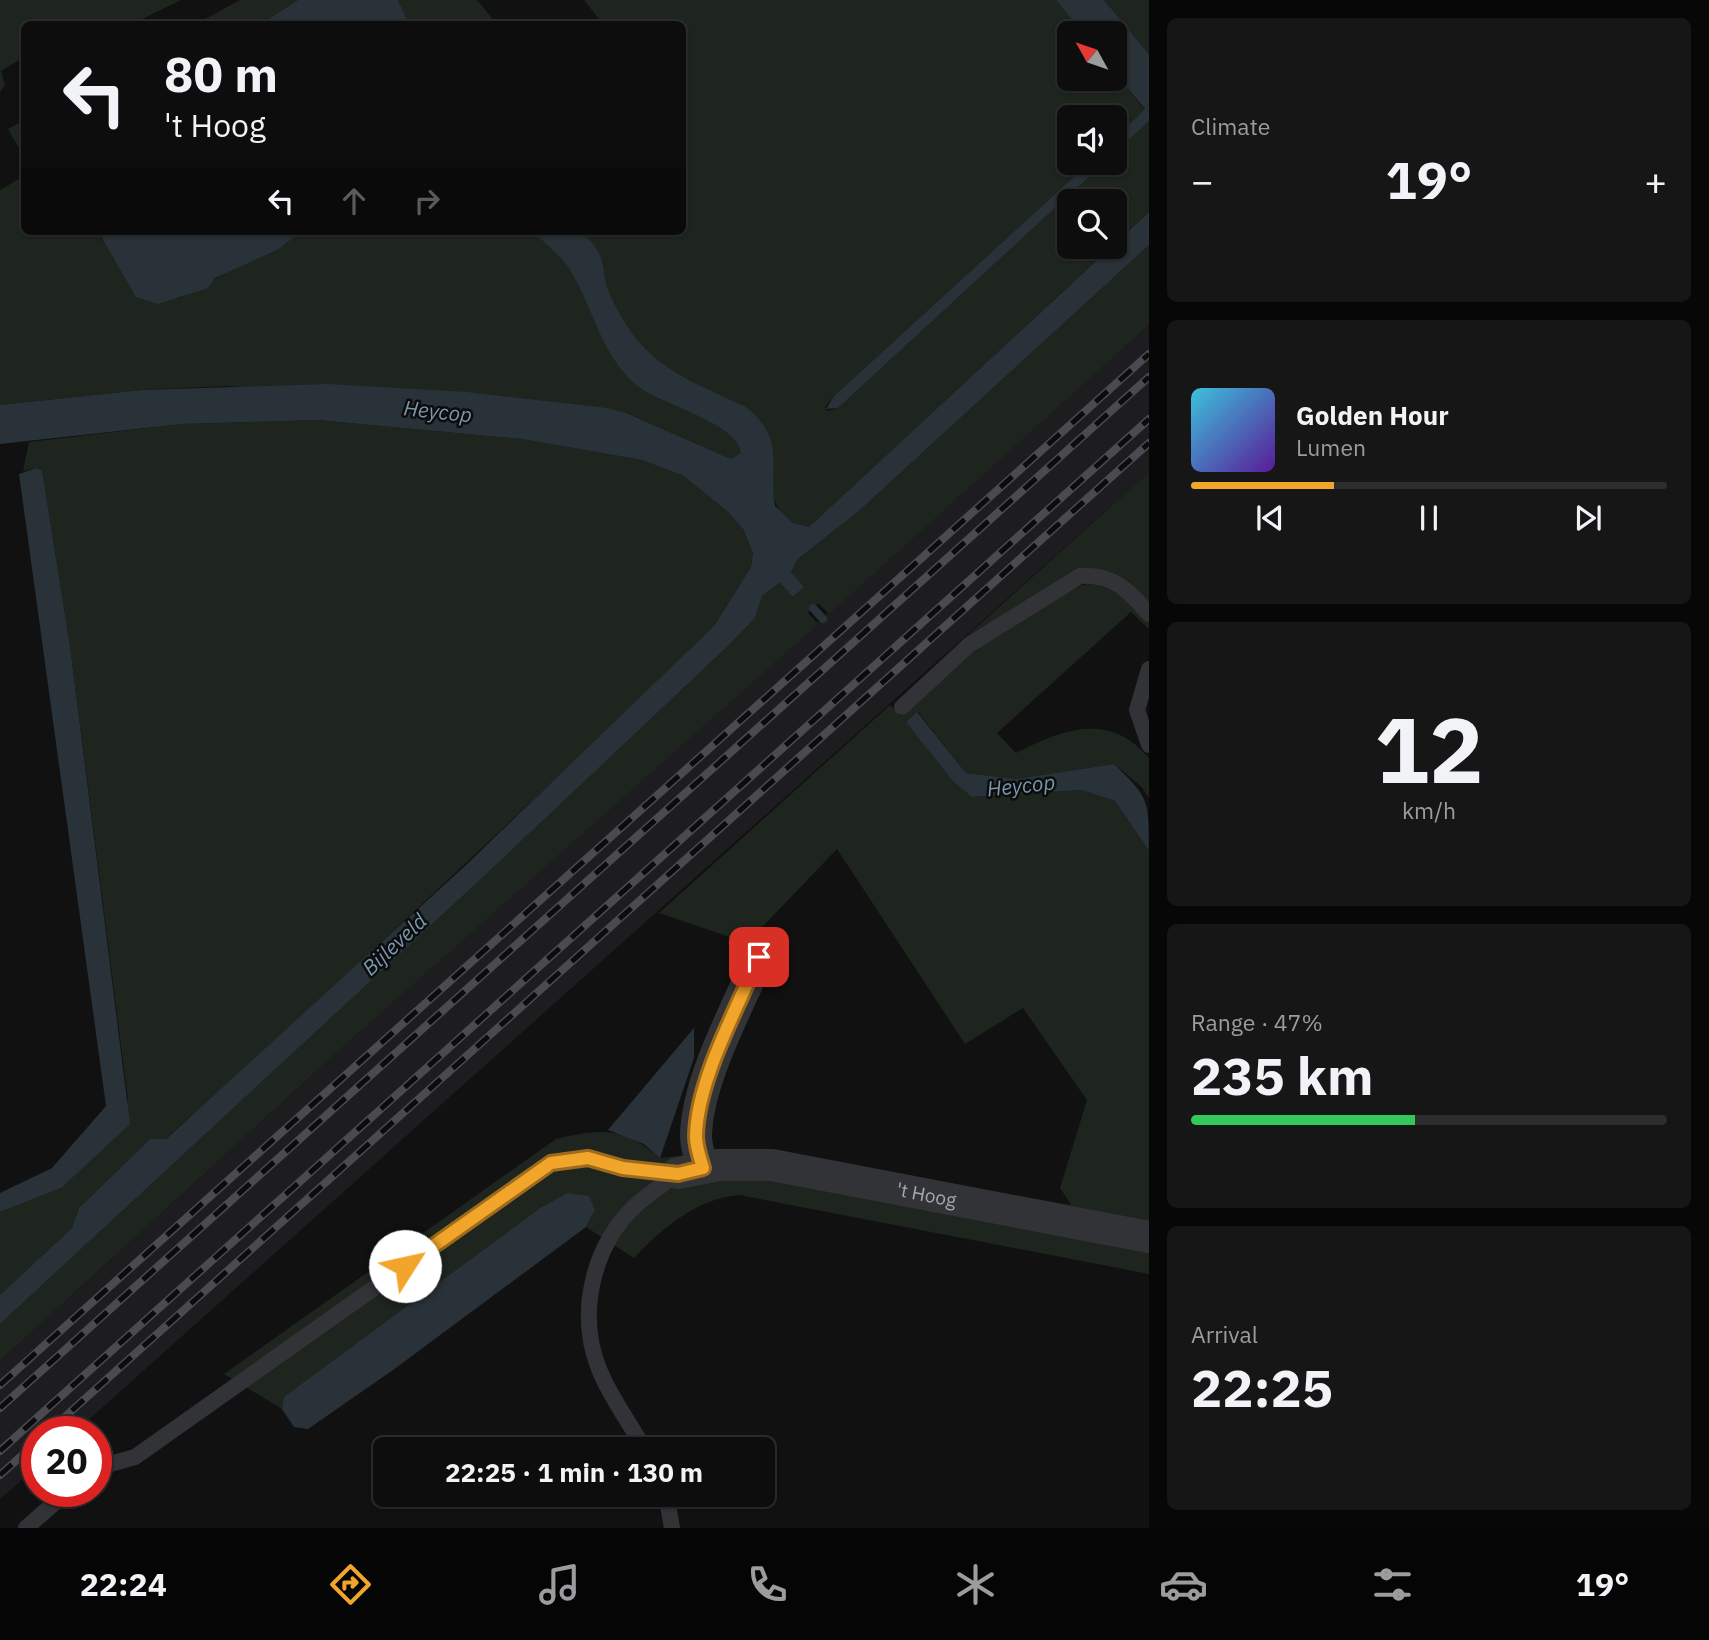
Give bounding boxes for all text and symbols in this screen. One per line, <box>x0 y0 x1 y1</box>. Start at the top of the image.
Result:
north arrow <box>1057 21 1127 91</box>
map controls <box>1057 21 1127 259</box>
text: 80 m <box>164 42 278 105</box>
icon: left <box>49 49 140 140</box>
text: 't Hoog <box>164 104 266 146</box>
button: sound <box>1057 105 1127 175</box>
text: Climate <box>1191 111 1270 141</box>
text: 19° <box>1386 146 1472 213</box>
text: − <box>1191 156 1214 205</box>
text: + <box>1644 156 1667 205</box>
icon: left <box>262 182 300 220</box>
icon: ahead <box>335 182 373 220</box>
icon: right <box>408 182 446 220</box>
button: search <box>1057 189 1127 259</box>
water label: Heycop <box>402 393 474 429</box>
text: Golden Hour <box>1296 398 1449 432</box>
text: Lumen <box>1296 432 1366 462</box>
icon: previous <box>1251 499 1289 537</box>
icon: pause <box>1410 499 1448 537</box>
icon: next <box>1569 499 1607 537</box>
text: 12 <box>1374 690 1484 808</box>
water label: Heycop <box>985 767 1057 803</box>
text: km/h <box>1402 795 1456 825</box>
water label: Bijleveld <box>356 906 433 981</box>
pin <box>729 927 789 987</box>
icon: arrive <box>740 938 778 976</box>
text: Range · 47% <box>1191 1007 1323 1037</box>
text: 235 km <box>1191 1042 1373 1109</box>
street label: 't Hoog <box>894 1177 958 1212</box>
position arrow <box>368 1229 442 1303</box>
text: Arrival <box>1191 1319 1258 1349</box>
text: 22:25 <box>1191 1354 1333 1421</box>
speed limit sign: 20 <box>21 1416 112 1507</box>
text: 22:25 · 1 min · 130 m <box>445 1455 703 1489</box>
icon: directions <box>326 1560 375 1609</box>
icon: music <box>535 1560 584 1609</box>
icon: phone <box>743 1560 792 1609</box>
icon: climate <box>951 1560 1000 1609</box>
icon: car <box>1159 1560 1208 1609</box>
icon: filters <box>1368 1560 1417 1609</box>
text: 22:24 <box>80 1563 167 1605</box>
text: 19° <box>1576 1563 1629 1605</box>

